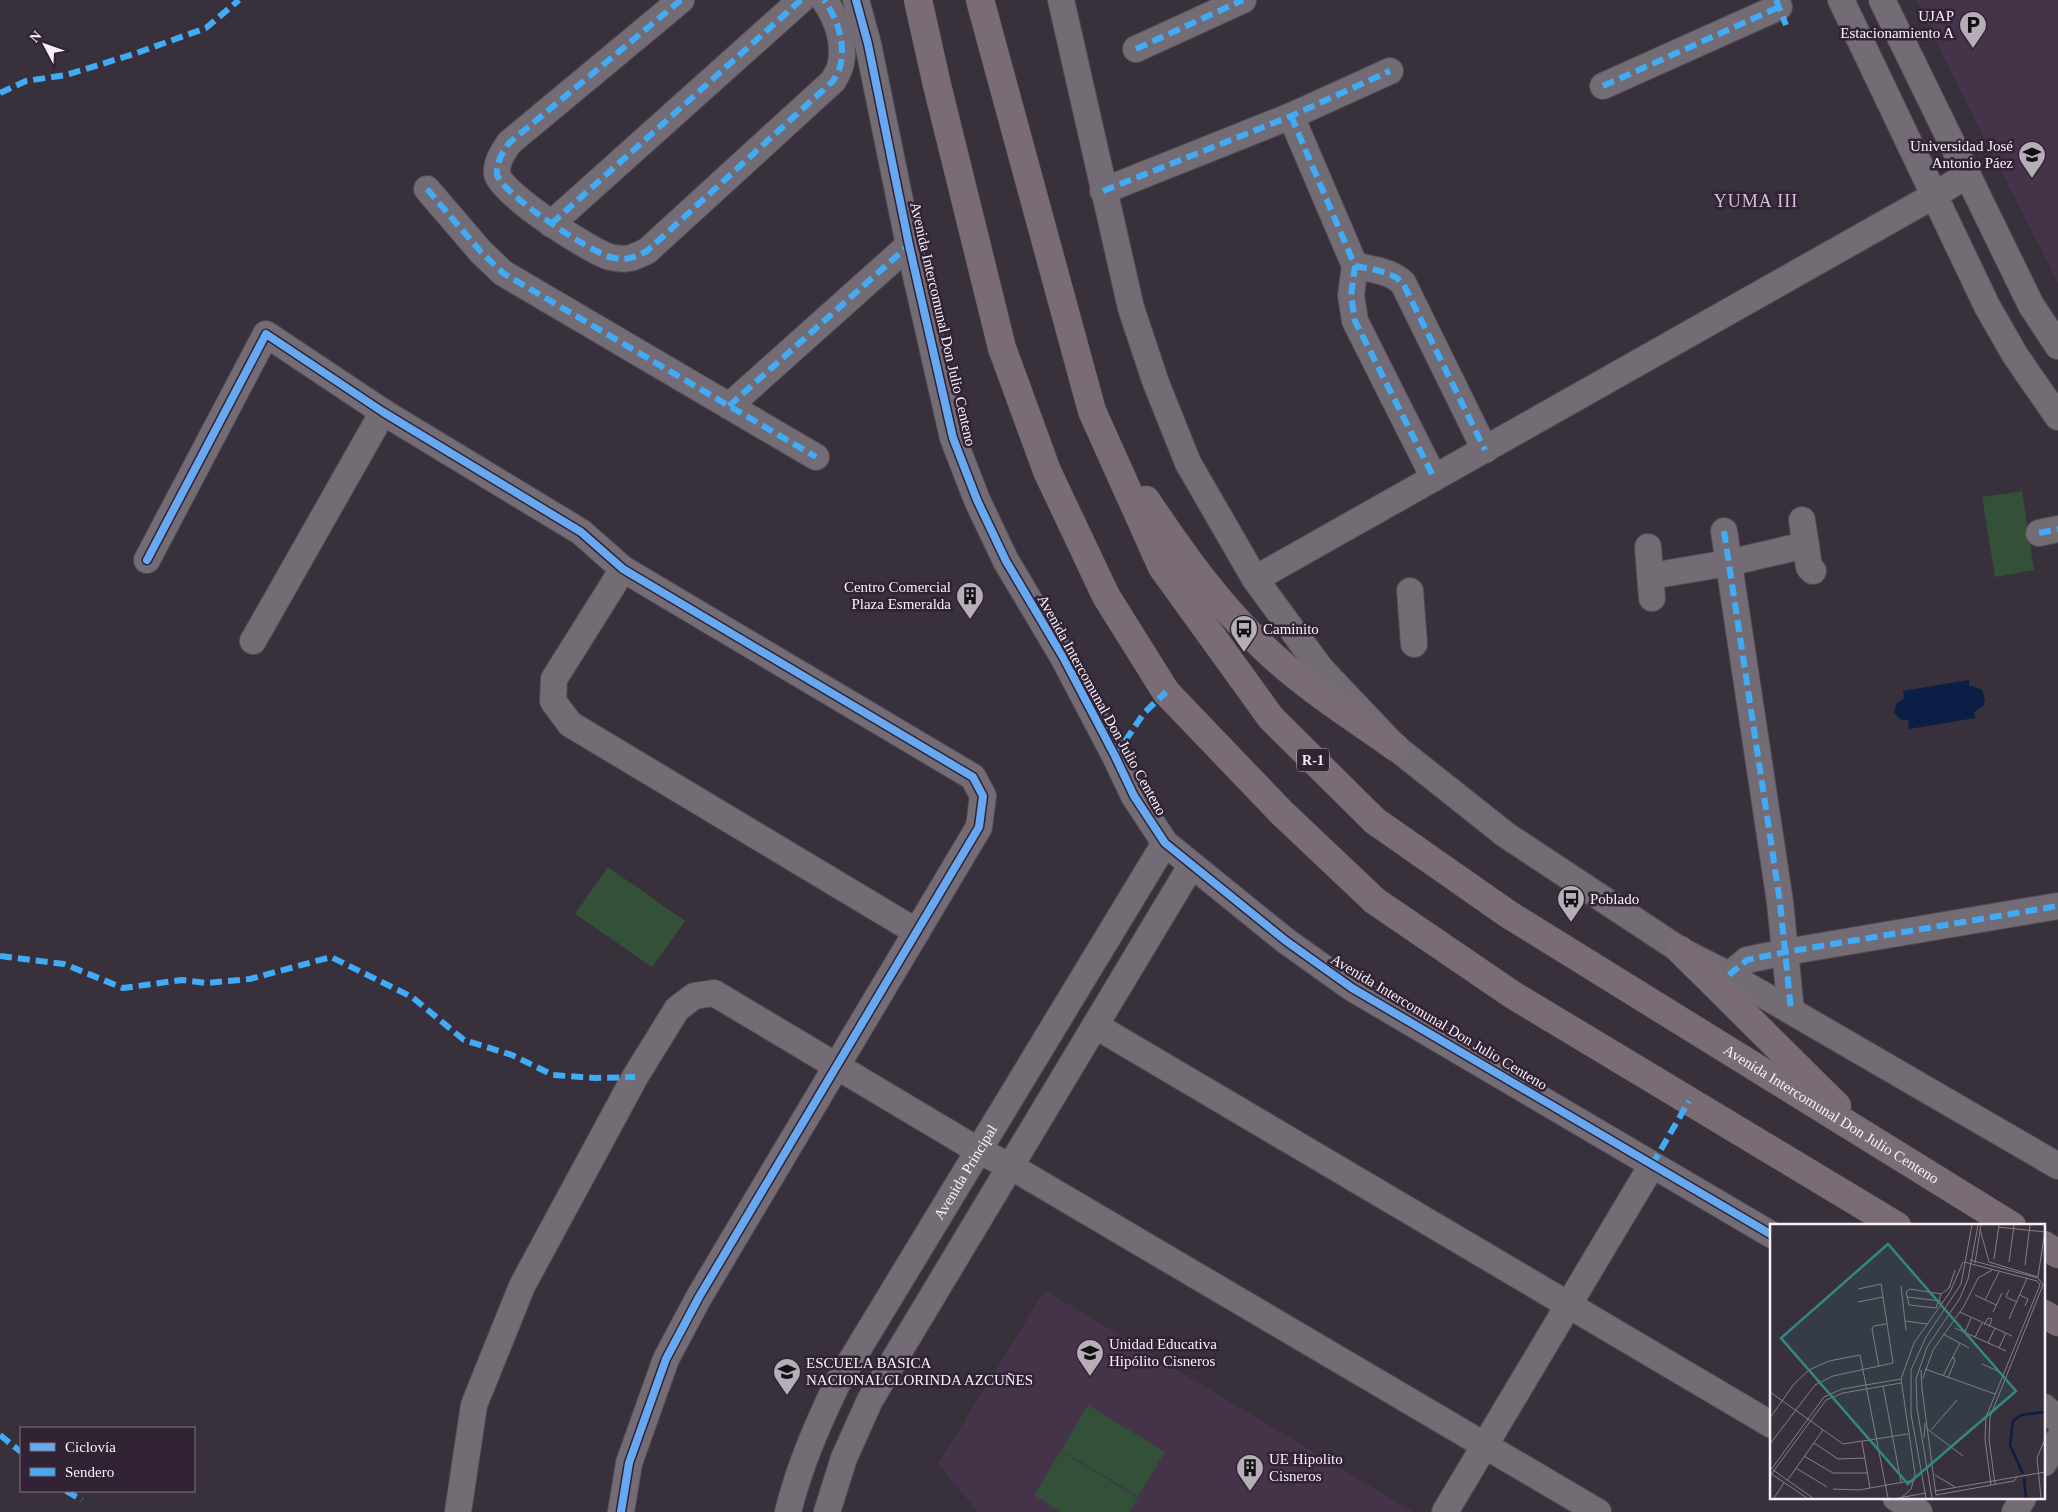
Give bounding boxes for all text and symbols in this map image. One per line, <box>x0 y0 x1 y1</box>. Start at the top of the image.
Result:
place label: UJAP Estacionamiento A <box>1840 8 1954 41</box>
parking icon: UJAP Estacionamiento A <box>1958 10 1988 49</box>
north arrow <box>20 20 70 70</box>
text: N <box>27 28 45 46</box>
place label: Universidad José Antonio Páez <box>1910 138 2013 171</box>
school or university icon: Universidad José Antonio Páez <box>2017 140 2047 179</box>
district label: YUMA III <box>1714 191 1798 211</box>
street label: Avenida Intercomunal Don Julio Centeno <box>907 201 979 447</box>
place label: Centro Comercial Plaza Esmeralda <box>844 579 951 612</box>
building icon: Centro Comercial Plaza Esmeralda <box>955 581 985 620</box>
street label: Avenida Intercomunal Don Julio Centeno <box>1034 592 1170 818</box>
bus stop icon: Caminito <box>1229 614 1259 653</box>
place label: Caminito <box>1263 621 1319 637</box>
road number: R-1 <box>1297 748 1329 772</box>
bus stop icon: Poblado <box>1556 884 1586 923</box>
place label: Poblado <box>1590 891 1639 907</box>
street label: Avenida Intercomunal Don Julio Centeno <box>1328 951 1550 1093</box>
street label: Avenida Intercomunal Don Julio Centeno <box>1721 1042 1942 1187</box>
street label: Avenida Principal <box>931 1122 1000 1222</box>
inset map <box>1770 1224 2046 1500</box>
place label: Unidad Educativa Hipólito Cisneros <box>1109 1336 1217 1369</box>
school or university icon: Unidad Educativa Hipólito Cisneros <box>1075 1338 1105 1377</box>
place label: ESCUELA BASICA NACIONALCLORINDA AZCUÑES <box>806 1355 1033 1388</box>
school or university icon: ESCUELA BASICA NACIONALCLORINDA AZCUÑES <box>772 1357 802 1396</box>
legend <box>20 1427 195 1492</box>
text: Ciclovía <box>65 1439 116 1455</box>
place label: UE Hipolito Cisneros <box>1269 1451 1343 1484</box>
building icon: UE Hipolito Cisneros <box>1235 1453 1265 1492</box>
text: Sendero <box>65 1464 114 1480</box>

